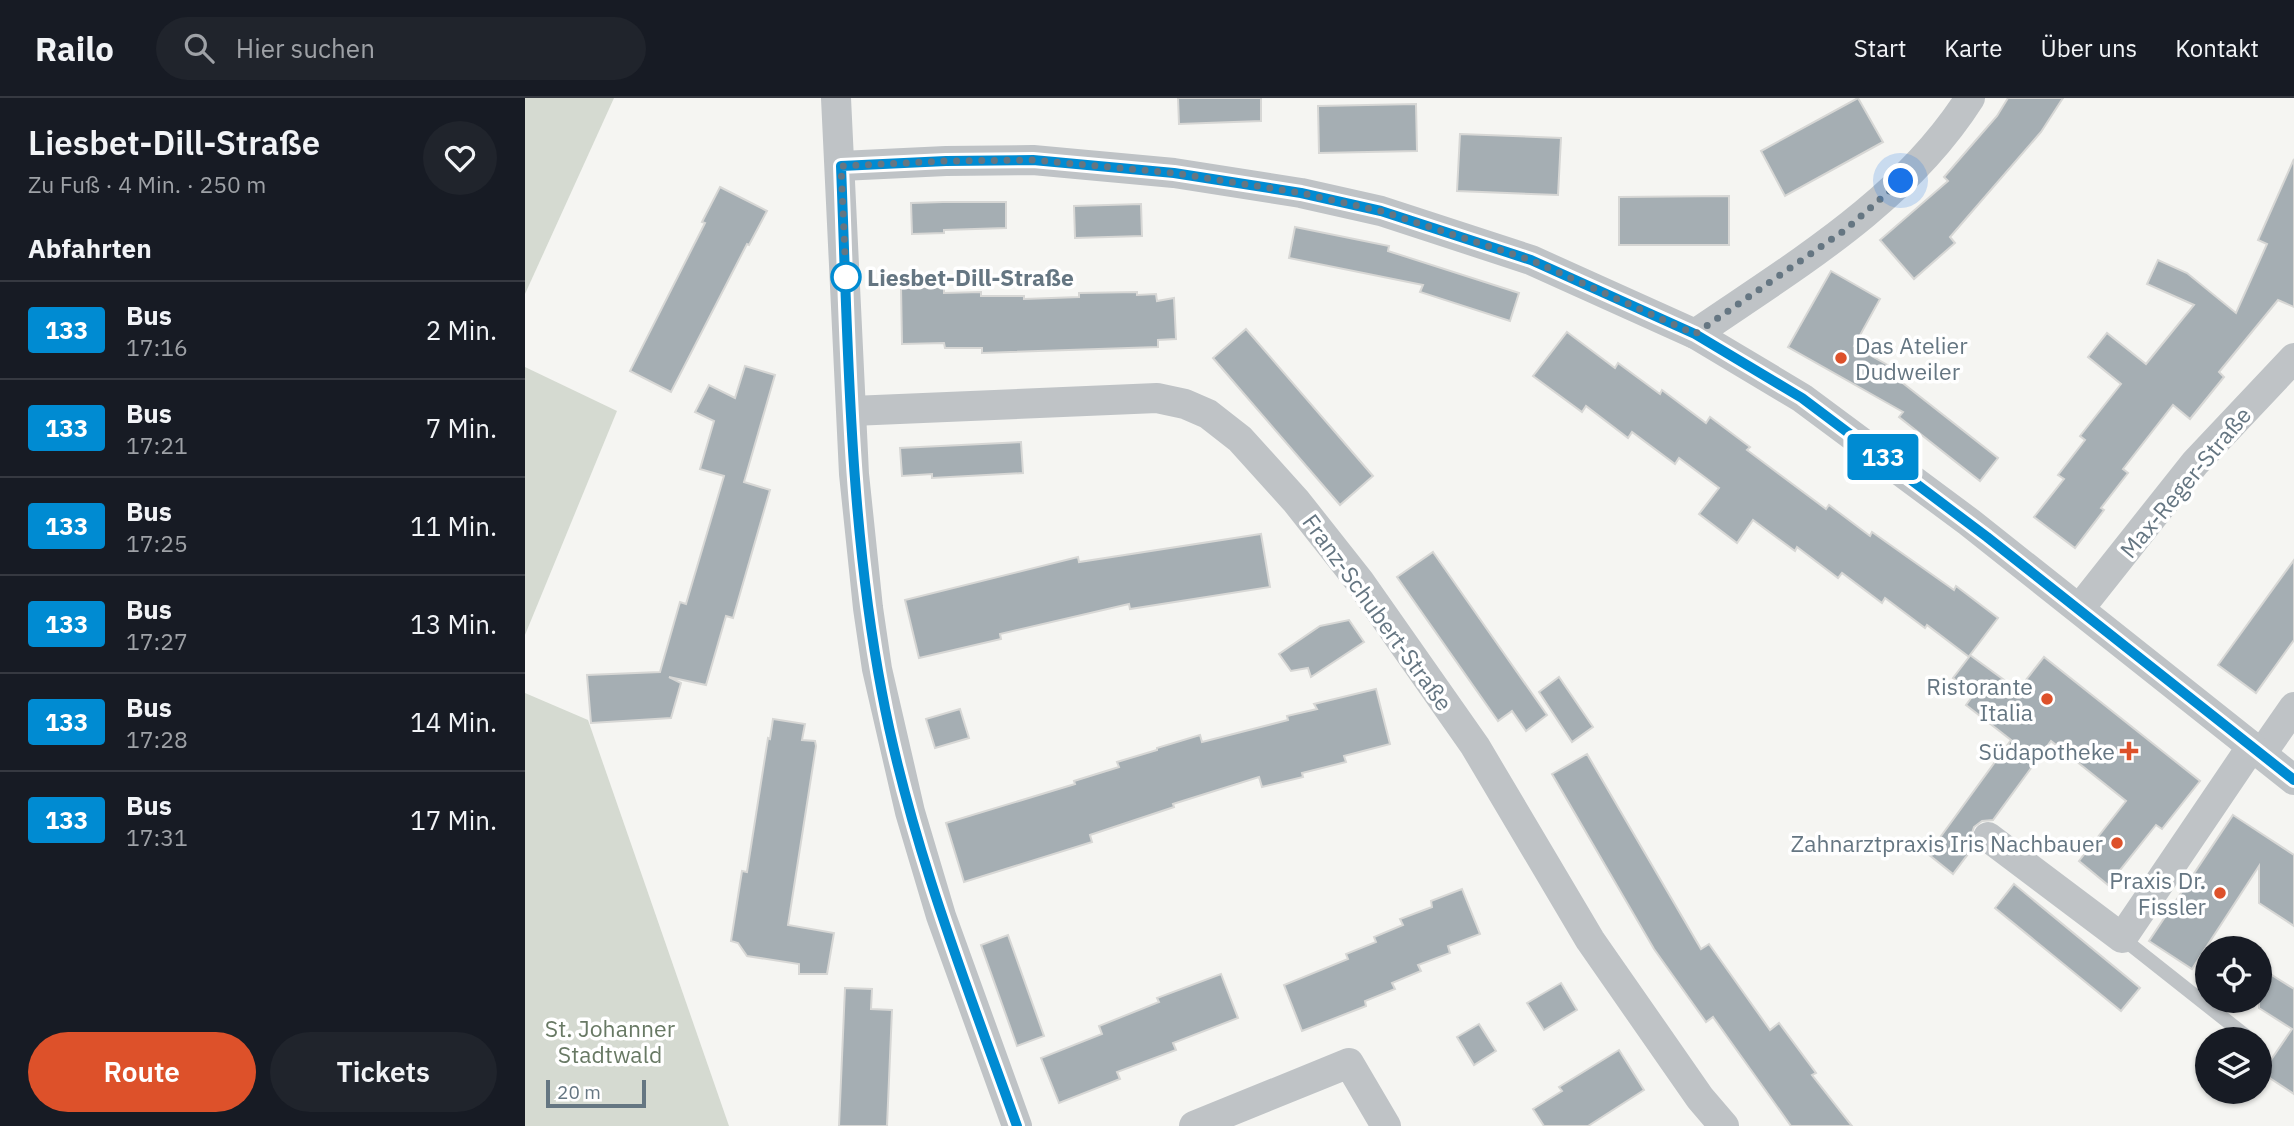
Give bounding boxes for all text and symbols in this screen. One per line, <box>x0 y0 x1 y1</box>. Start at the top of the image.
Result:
search box <box>156 17 646 80</box>
text: Railo <box>35 27 114 70</box>
icon: search <box>180 29 218 67</box>
text: Hier suchen <box>236 31 375 65</box>
text: Start <box>1854 32 1906 64</box>
text: Karte <box>1944 32 2002 64</box>
text: Über uns <box>2040 32 2137 64</box>
text: Kontakt <box>2175 32 2259 64</box>
text: Liesbet-Dill-Straße <box>28 121 320 164</box>
button: heart <box>423 121 497 195</box>
your location <box>1883 163 1918 198</box>
text: Zu Fuß · 4 Min. · 250 m <box>28 169 266 199</box>
text: Abfahrten <box>28 231 152 265</box>
marker: Liesbet-Dill-Straße <box>831 262 861 292</box>
place label: Liesbet-Dill-Straße <box>867 262 1074 292</box>
text: Bus <box>126 298 172 332</box>
text: 2 Min. <box>426 313 497 347</box>
text: 133 <box>45 314 88 346</box>
place label: Das Atelier Dudweiler <box>1855 330 1968 386</box>
text: 17:16 <box>126 332 188 362</box>
marker: Das Atelier Dudweiler <box>1833 350 1849 366</box>
text: Bus <box>126 396 172 430</box>
street label: Max-Reger-Straße <box>2113 400 2257 564</box>
text: 7 Min. <box>426 411 497 445</box>
text: 133 <box>45 412 88 444</box>
text: 17:21 <box>126 430 188 460</box>
line badge: 133 <box>1843 434 1923 480</box>
text: 133 <box>1861 441 1905 473</box>
text: Bus <box>126 494 172 528</box>
street label: Franz-Schubert-Straße <box>1296 508 1460 716</box>
text: 11 Min. <box>410 509 497 543</box>
text: 133 <box>45 510 88 542</box>
text: 17:25 <box>126 528 188 558</box>
text: Bus <box>126 592 172 626</box>
text: 13 Min. <box>410 607 497 641</box>
text: 133 <box>45 608 88 640</box>
text: 17:27 <box>126 626 188 656</box>
place label: Ristorante Italia <box>1926 671 2033 727</box>
text: Bus <box>126 690 172 724</box>
marker: Ristorante Italia <box>2039 691 2055 707</box>
text: 14 Min. <box>410 705 497 739</box>
text: 133 <box>45 706 88 738</box>
text: 17:28 <box>126 724 188 754</box>
place label: Südapotheke <box>1979 736 2115 766</box>
marker: Südapotheke <box>2121 743 2137 759</box>
text: Bus <box>126 788 172 822</box>
text: 17 Min. <box>410 803 497 837</box>
text: 133 <box>45 804 88 836</box>
text: 17:31 <box>126 822 188 852</box>
place label: Zahnarztpraxis Iris Nachbauer <box>1791 828 2104 858</box>
marker: Zahnarztpraxis Iris Nachbauer <box>2109 835 2125 851</box>
place label: Praxis Dr. Fissler <box>2109 865 2207 921</box>
marker: Praxis Dr. Fissler <box>2212 885 2228 901</box>
map controls <box>2195 936 2272 1104</box>
button: locate <box>2195 936 2272 1013</box>
park label: St. Johanner Stadtwald <box>545 1013 676 1069</box>
button: layers <box>2195 1027 2272 1104</box>
button: Route <box>28 1032 256 1112</box>
button: Tickets <box>270 1032 497 1112</box>
scale bar <box>546 1077 646 1109</box>
text: 20 m <box>557 1080 601 1104</box>

